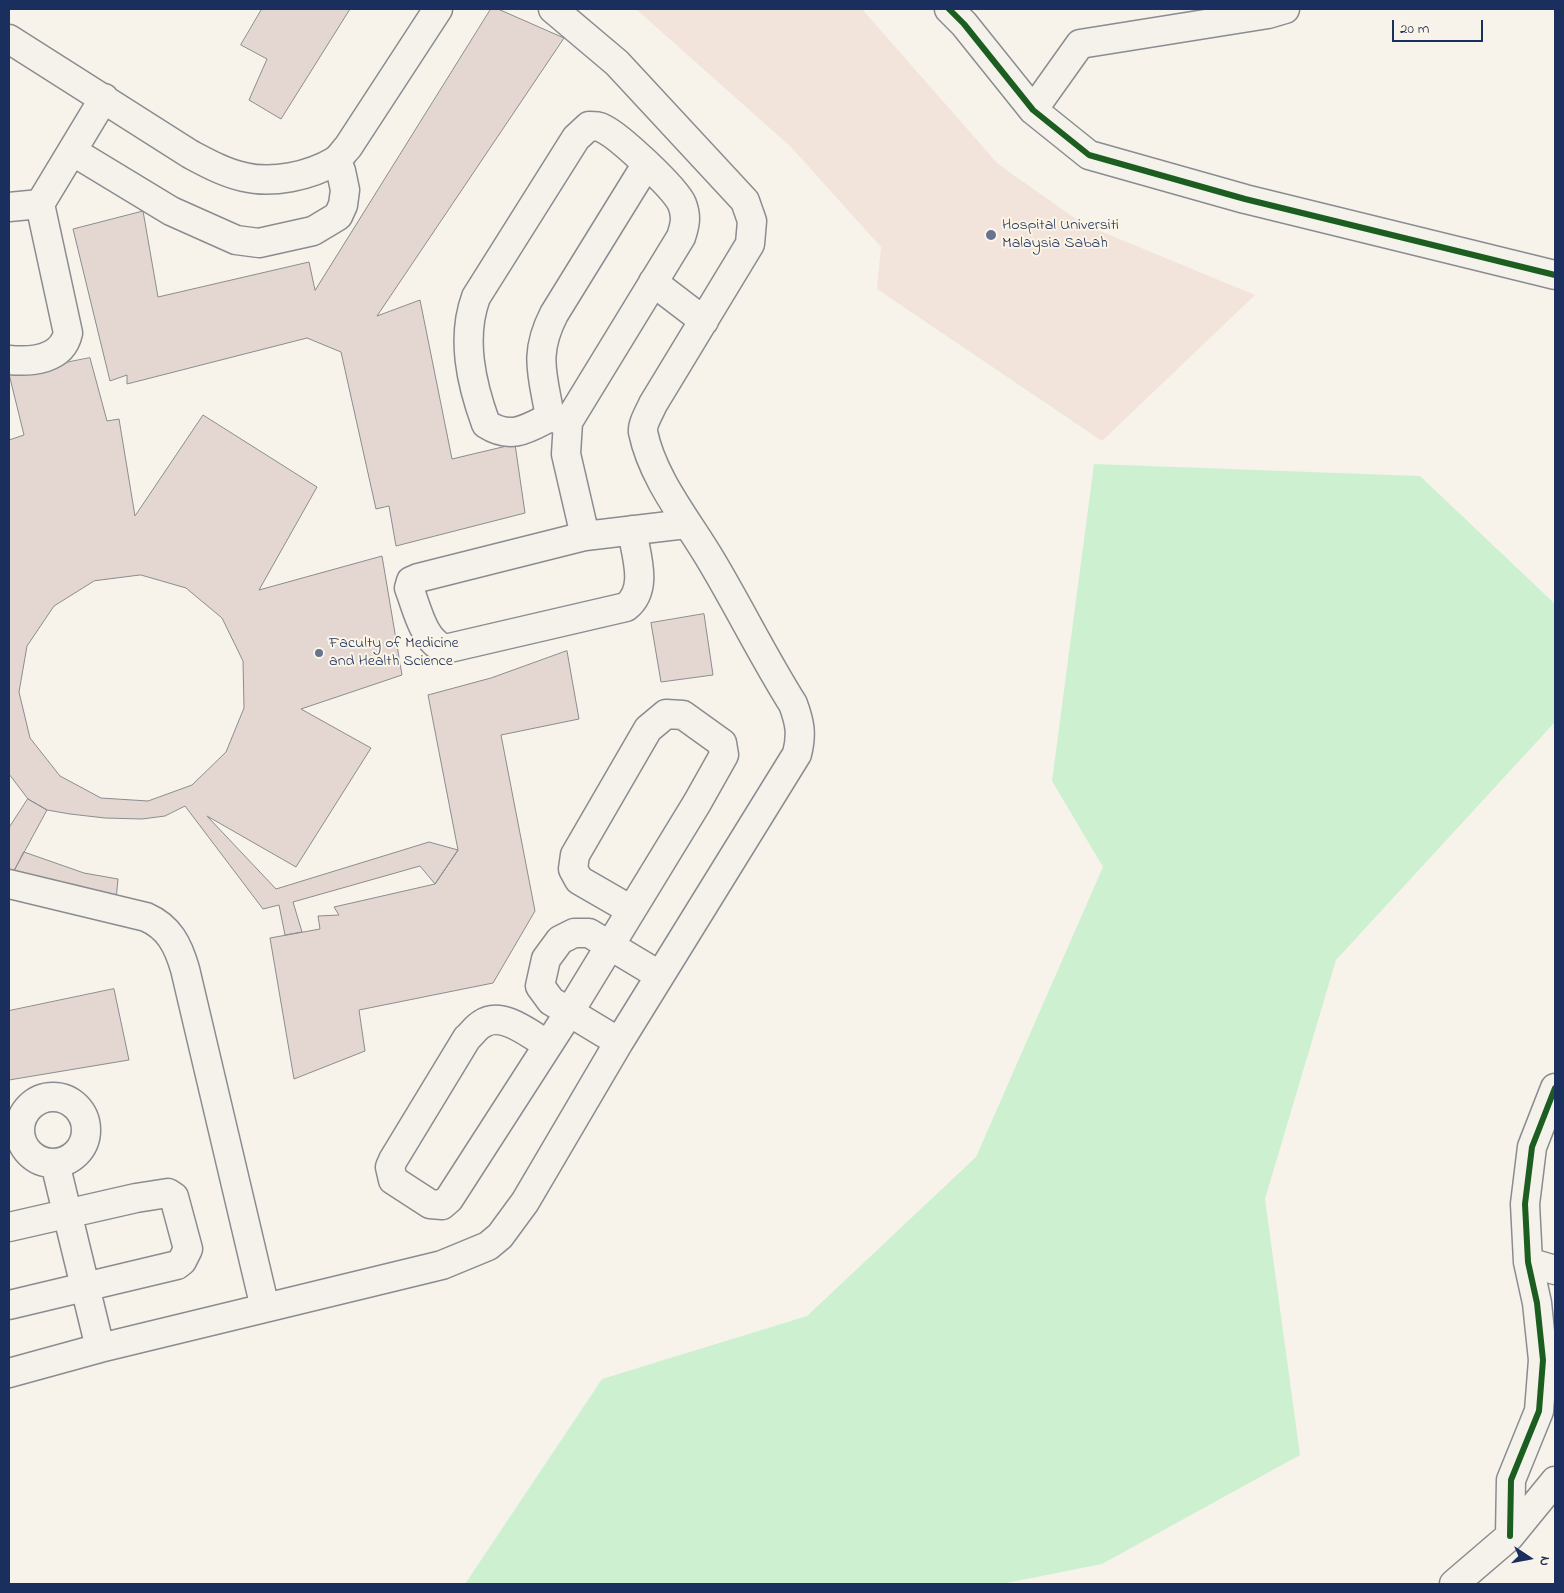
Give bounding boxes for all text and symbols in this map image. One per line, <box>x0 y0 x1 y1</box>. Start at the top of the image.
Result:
scale bar <box>1394 10 1485 42</box>
text: 20 m <box>1400 18 1429 40</box>
place label: Hospital Universiti Malaysia Sabah <box>1002 216 1119 254</box>
marker: Hospital Universiti Malaysia Sabah <box>984 228 998 242</box>
place label: Faculty of Medicine and Health Science <box>329 634 459 672</box>
marker: Faculty of Medicine and Health Science <box>313 647 325 659</box>
north arrow <box>1504 1533 1554 1583</box>
text: N <box>1533 1554 1555 1568</box>

